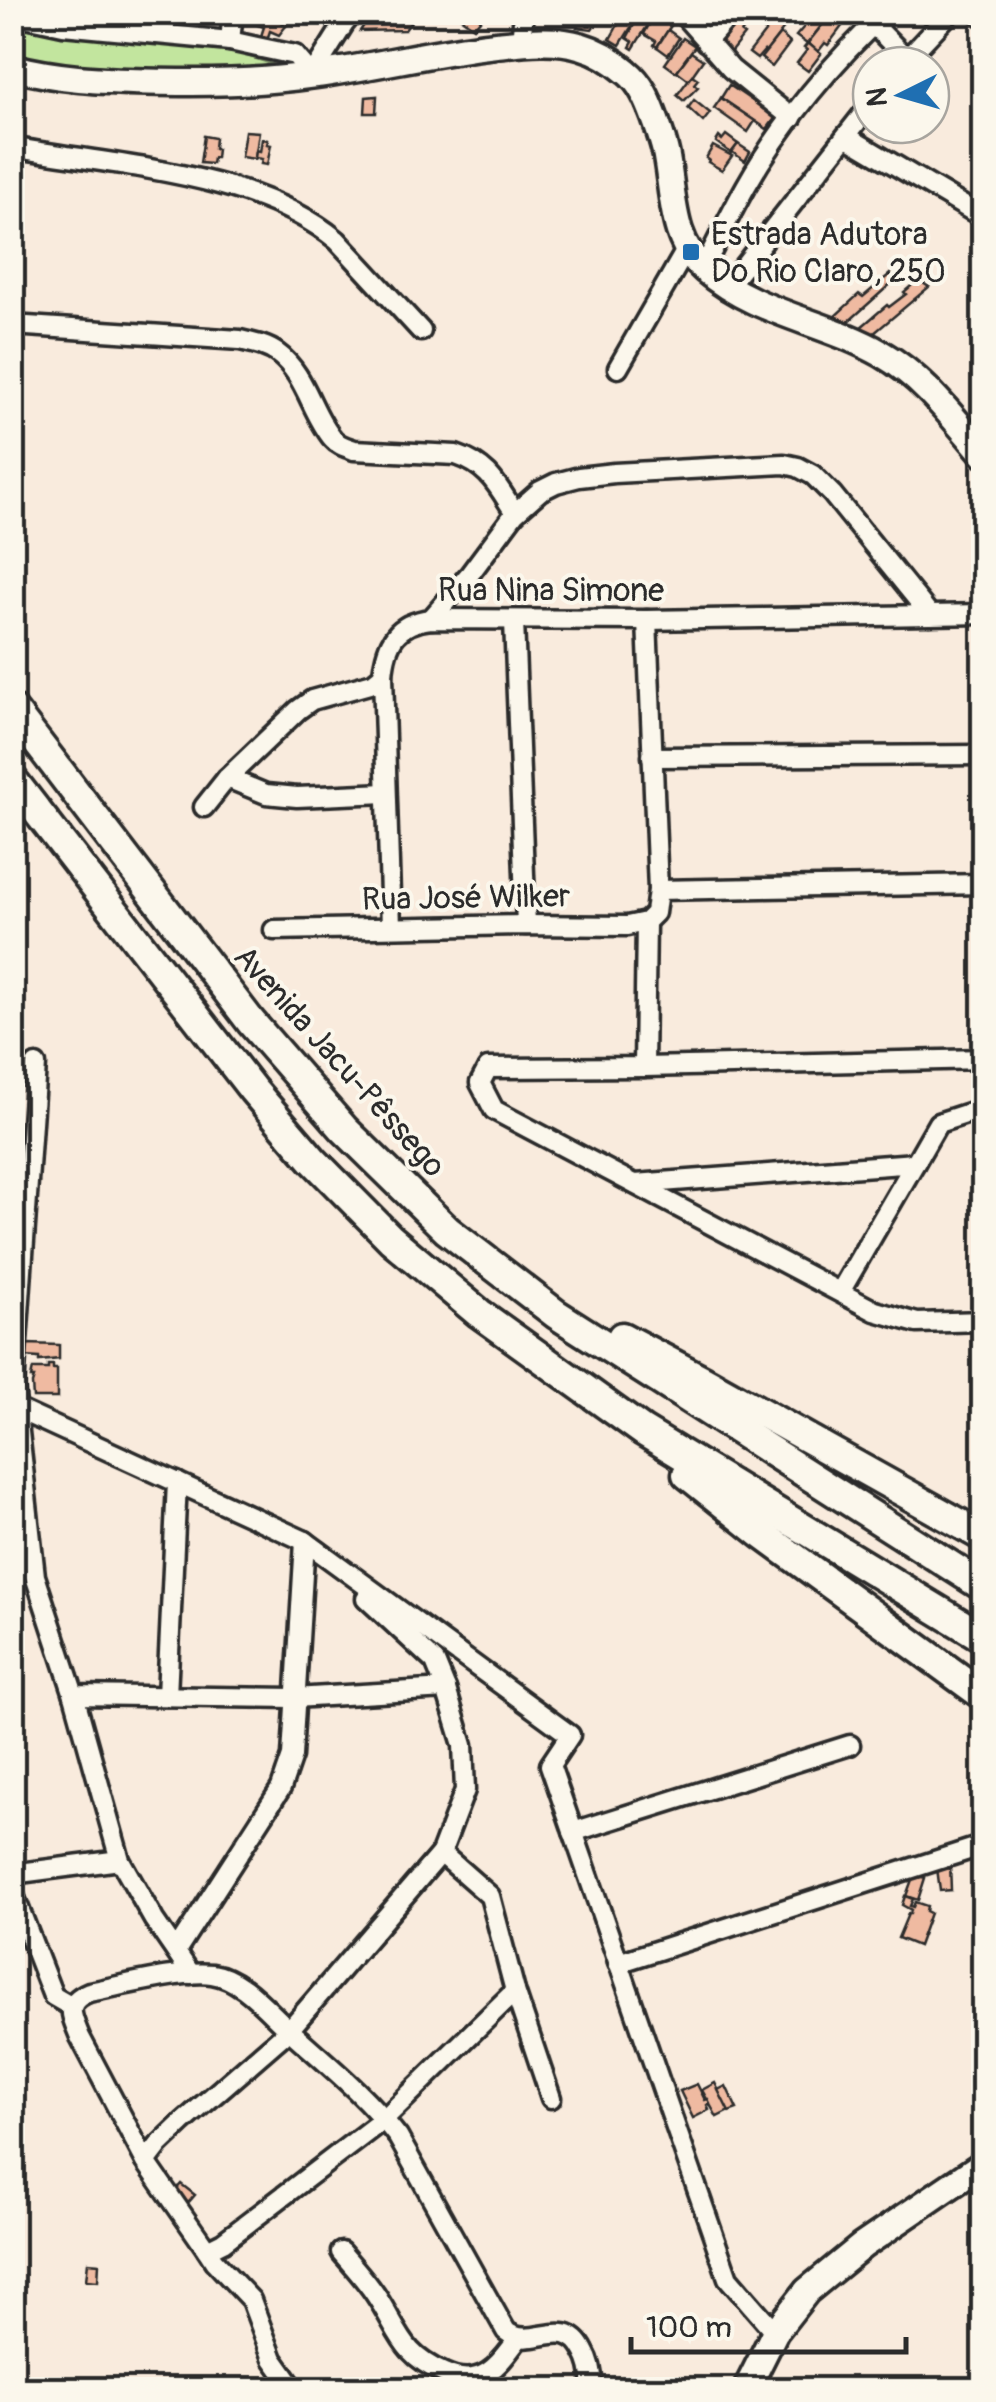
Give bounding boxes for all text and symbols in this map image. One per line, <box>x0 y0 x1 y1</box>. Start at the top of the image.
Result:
north arrow <box>851 45 951 145</box>
text: N <box>859 86 896 108</box>
place label: Estrada Adutora Do Rio Claro, 250 <box>711 215 946 292</box>
marker: Estrada Adutora Do Rio Claro, 250 <box>680 241 702 263</box>
street label: Rua Nina Simone <box>438 571 664 611</box>
street label: Rua José Wilker <box>361 876 571 920</box>
street label: Avenida Jacu-Pêssego <box>225 938 454 1186</box>
scale bar <box>631 2292 906 2354</box>
text: 100 m <box>646 2309 732 2346</box>

